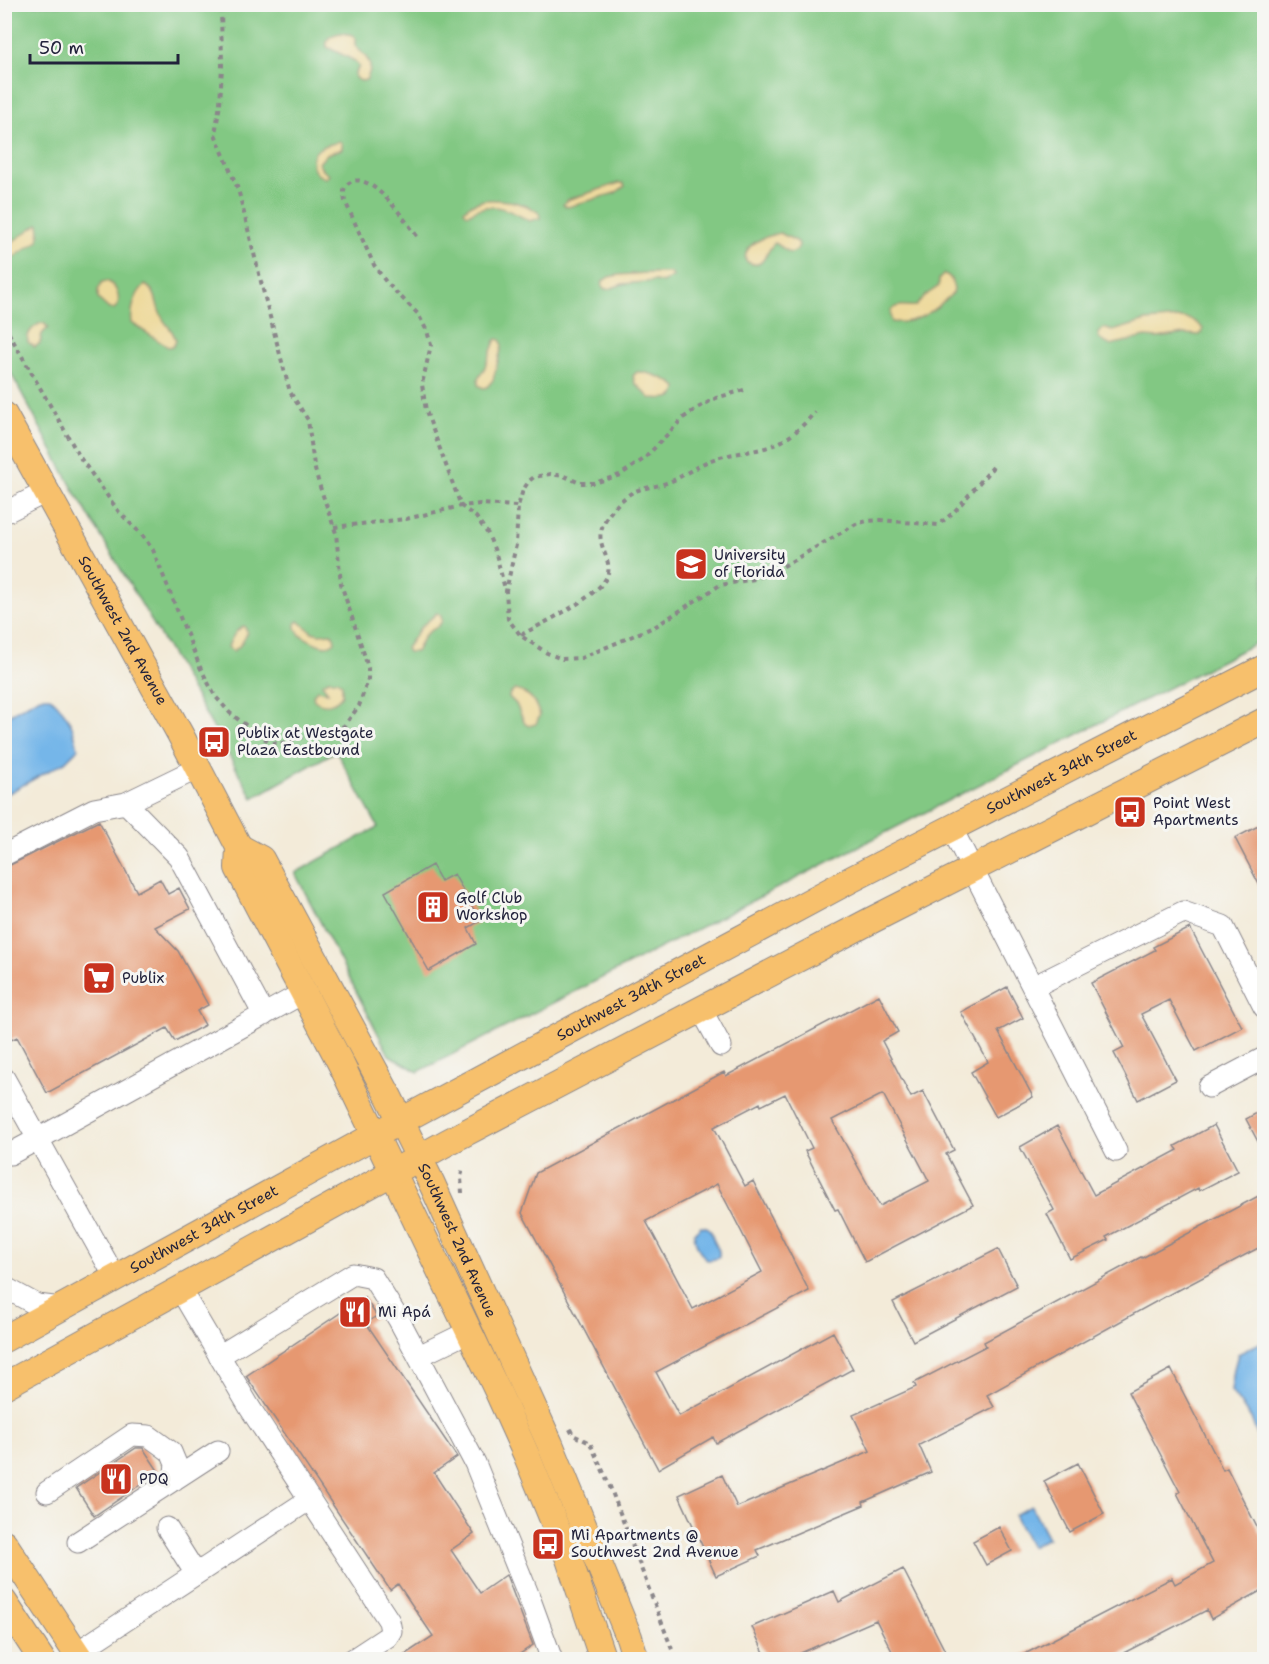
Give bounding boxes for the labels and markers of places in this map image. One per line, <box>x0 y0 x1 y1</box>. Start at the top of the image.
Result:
place label: University of Florida <box>714 545 786 582</box>
school or university icon: University of Florida <box>673 546 709 582</box>
place label: Publix at Westgate Plaza Eastbound <box>237 723 374 760</box>
bus stop icon: Publix at Westgate Plaza Eastbound <box>196 724 232 760</box>
place label: Point West Apartments <box>1153 793 1239 830</box>
bus stop icon: Point West Apartments <box>1112 794 1148 830</box>
place label: Golf Club Workshop <box>456 888 528 925</box>
building icon: Golf Club Workshop <box>415 889 451 925</box>
supermarket icon: Publix <box>81 960 117 996</box>
place label: Publix <box>122 968 165 988</box>
restaurant icon: Mi Apá <box>337 1294 373 1330</box>
place label: Mi Apá <box>378 1302 431 1322</box>
restaurant icon: PDQ <box>98 1461 134 1497</box>
place label: PDQ <box>139 1469 169 1489</box>
place label: Mi Apartments @ Southwest 2nd Avenue <box>571 1525 739 1562</box>
bus stop icon: Mi Apartments @ Southwest 2nd Avenue <box>530 1526 566 1562</box>

